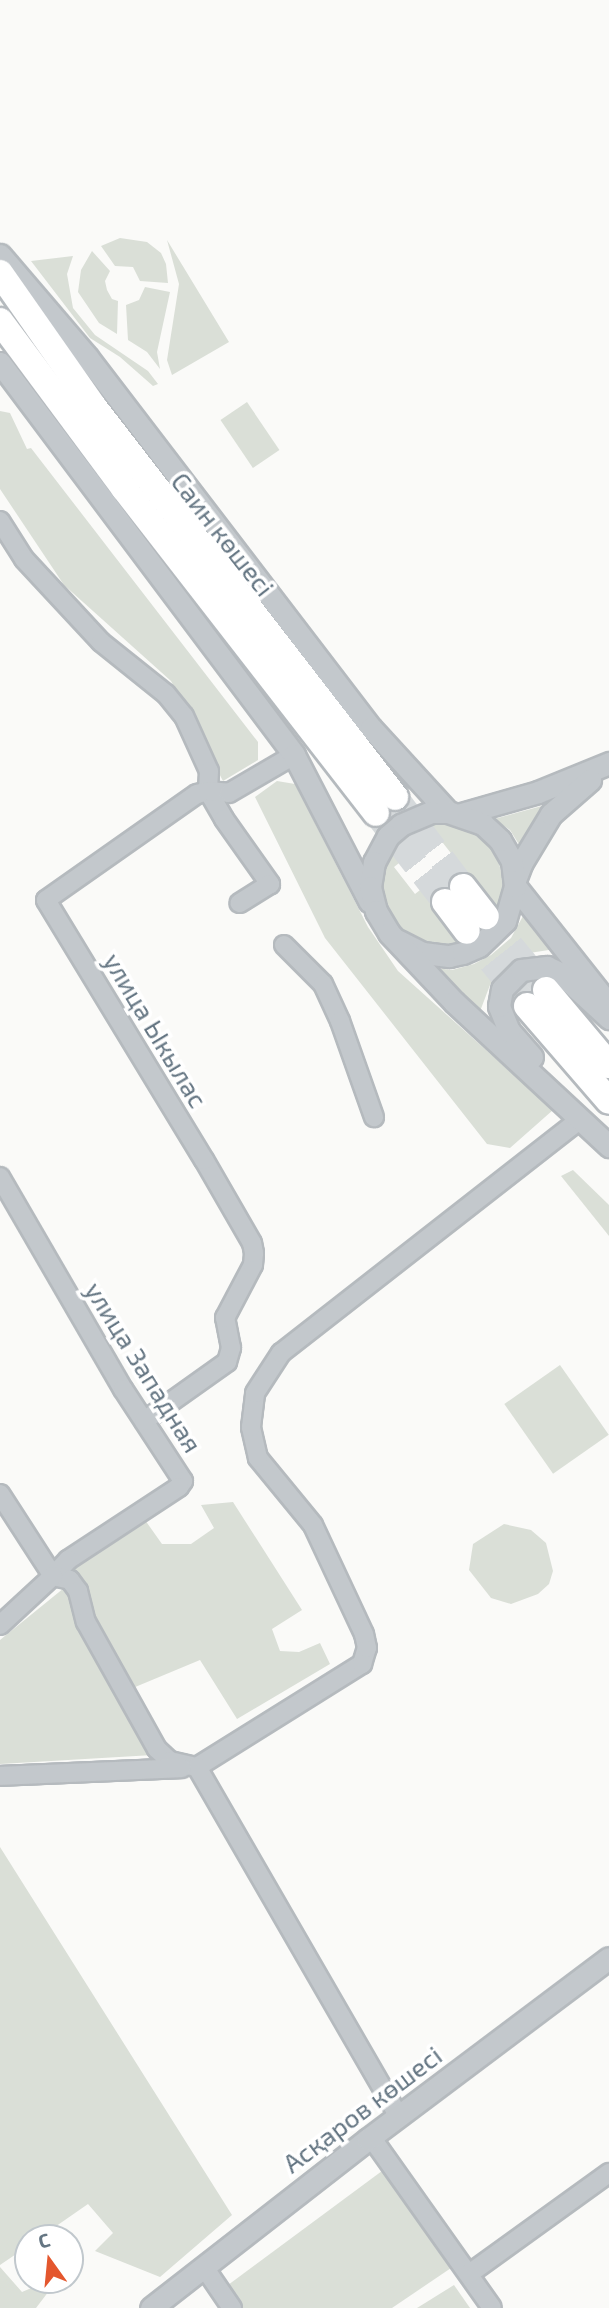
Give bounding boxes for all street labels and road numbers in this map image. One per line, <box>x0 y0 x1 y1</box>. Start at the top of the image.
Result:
street label: Саин көшесі <box>165 466 281 602</box>
street label: улица Ыкылас <box>98 947 214 1113</box>
street label: улица Западная <box>79 1276 209 1458</box>
street label: Асқаров көшесі <box>276 2039 448 2179</box>

